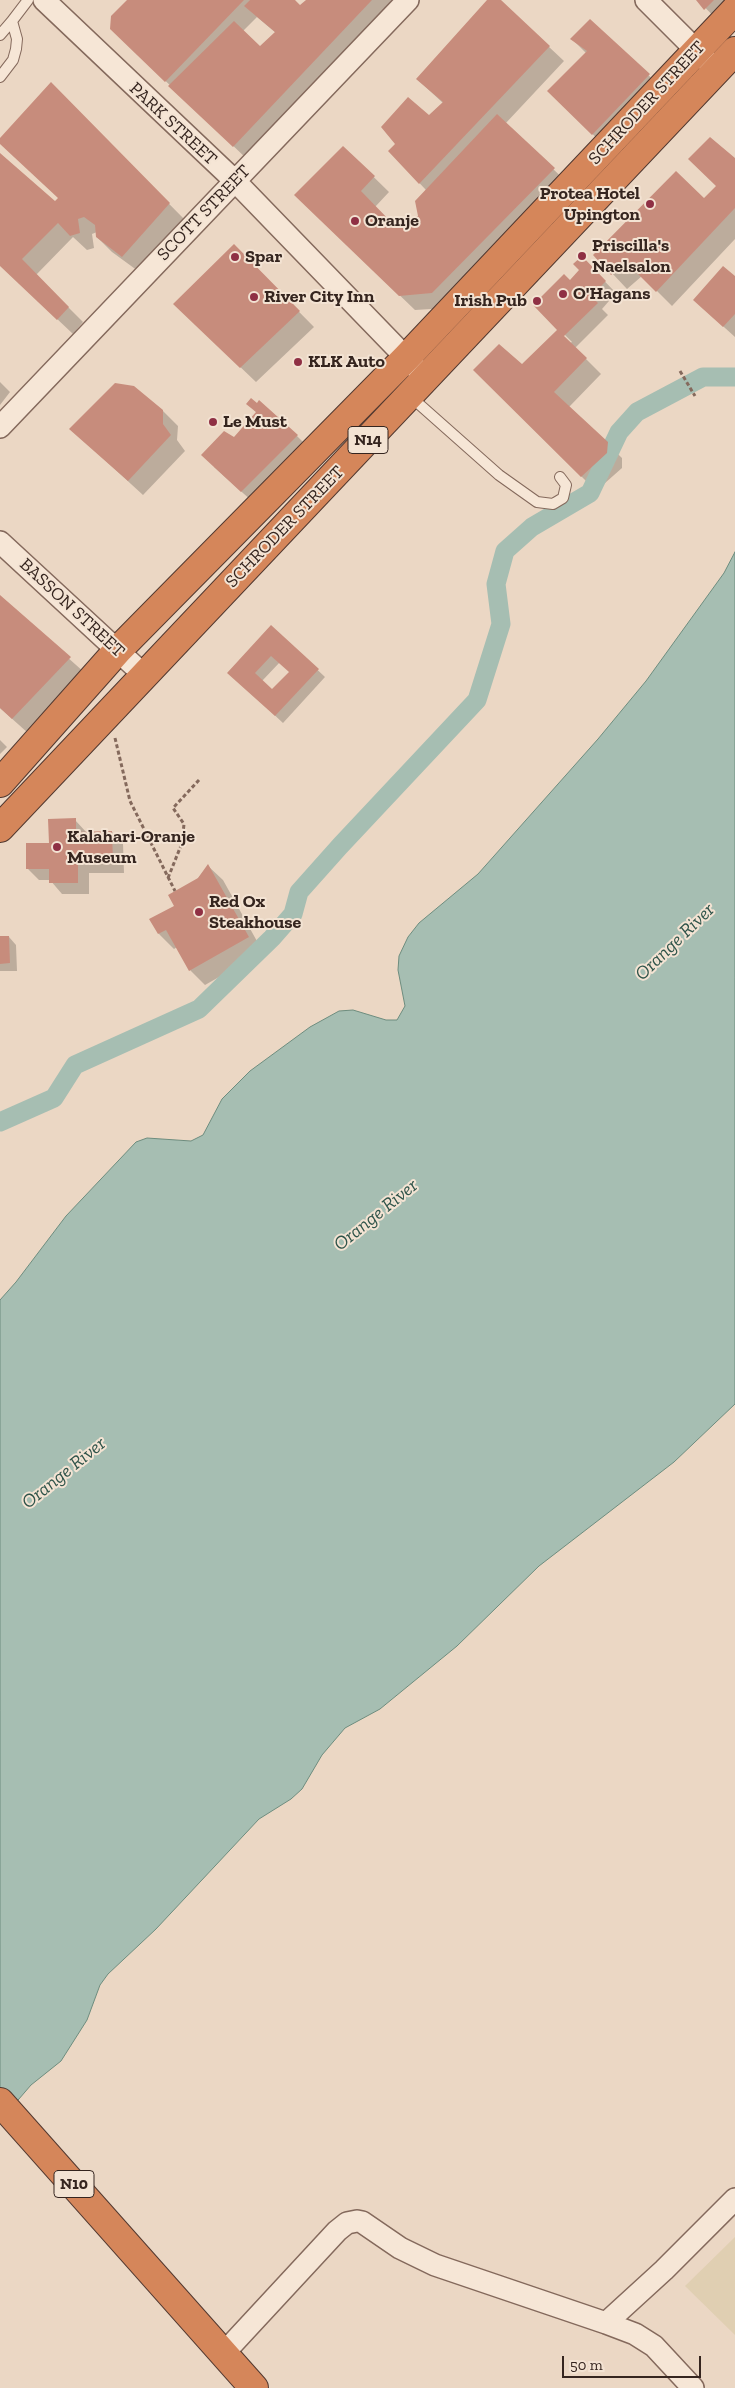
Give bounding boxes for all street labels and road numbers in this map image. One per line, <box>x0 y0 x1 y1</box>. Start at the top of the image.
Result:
street label: SCHRODER STREET <box>584 37 710 169</box>
street label: PARK STREET <box>125 78 221 170</box>
street label: SCOTT STREET <box>153 161 255 265</box>
road number: N14 <box>348 426 388 454</box>
street label: SCHRODER STREET <box>221 462 349 592</box>
street label: BASSON STREET <box>15 554 129 662</box>
road number: N10 <box>54 2170 94 2198</box>

